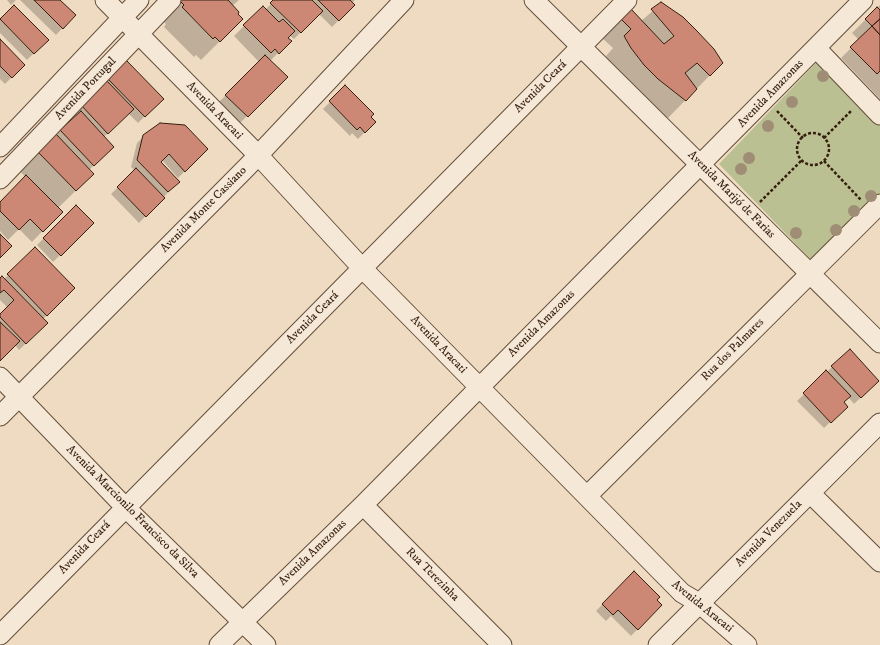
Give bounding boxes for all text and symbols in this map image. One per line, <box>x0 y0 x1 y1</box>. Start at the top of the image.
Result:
street label: Avenida Portugal <box>52 55 120 123</box>
street label: Avenida Amazonas <box>735 57 807 131</box>
street label: Avenida Ceará <box>512 58 570 116</box>
street label: Avenida Aracati <box>183 79 245 143</box>
street label: Avenida Marijó de Farias <box>684 148 778 242</box>
street label: Avenida Monte Cassiano <box>158 164 250 256</box>
street label: Avenida Amazonas <box>506 288 578 360</box>
street label: Avenida Ceará <box>284 289 342 347</box>
street label: Avenida Aracati <box>407 313 469 377</box>
street label: Rua dos Palmares <box>699 316 767 384</box>
street label: Avenida Marcionilo Francisco da Silva <box>63 443 201 581</box>
street label: Avenida Venezuela <box>733 498 805 570</box>
street label: Avenida Amazonas <box>276 517 350 589</box>
street label: Avenida Ceará <box>56 518 114 578</box>
street label: Rua Terezinha <box>402 545 462 605</box>
street label: Avenida Aracati <box>668 578 736 636</box>

